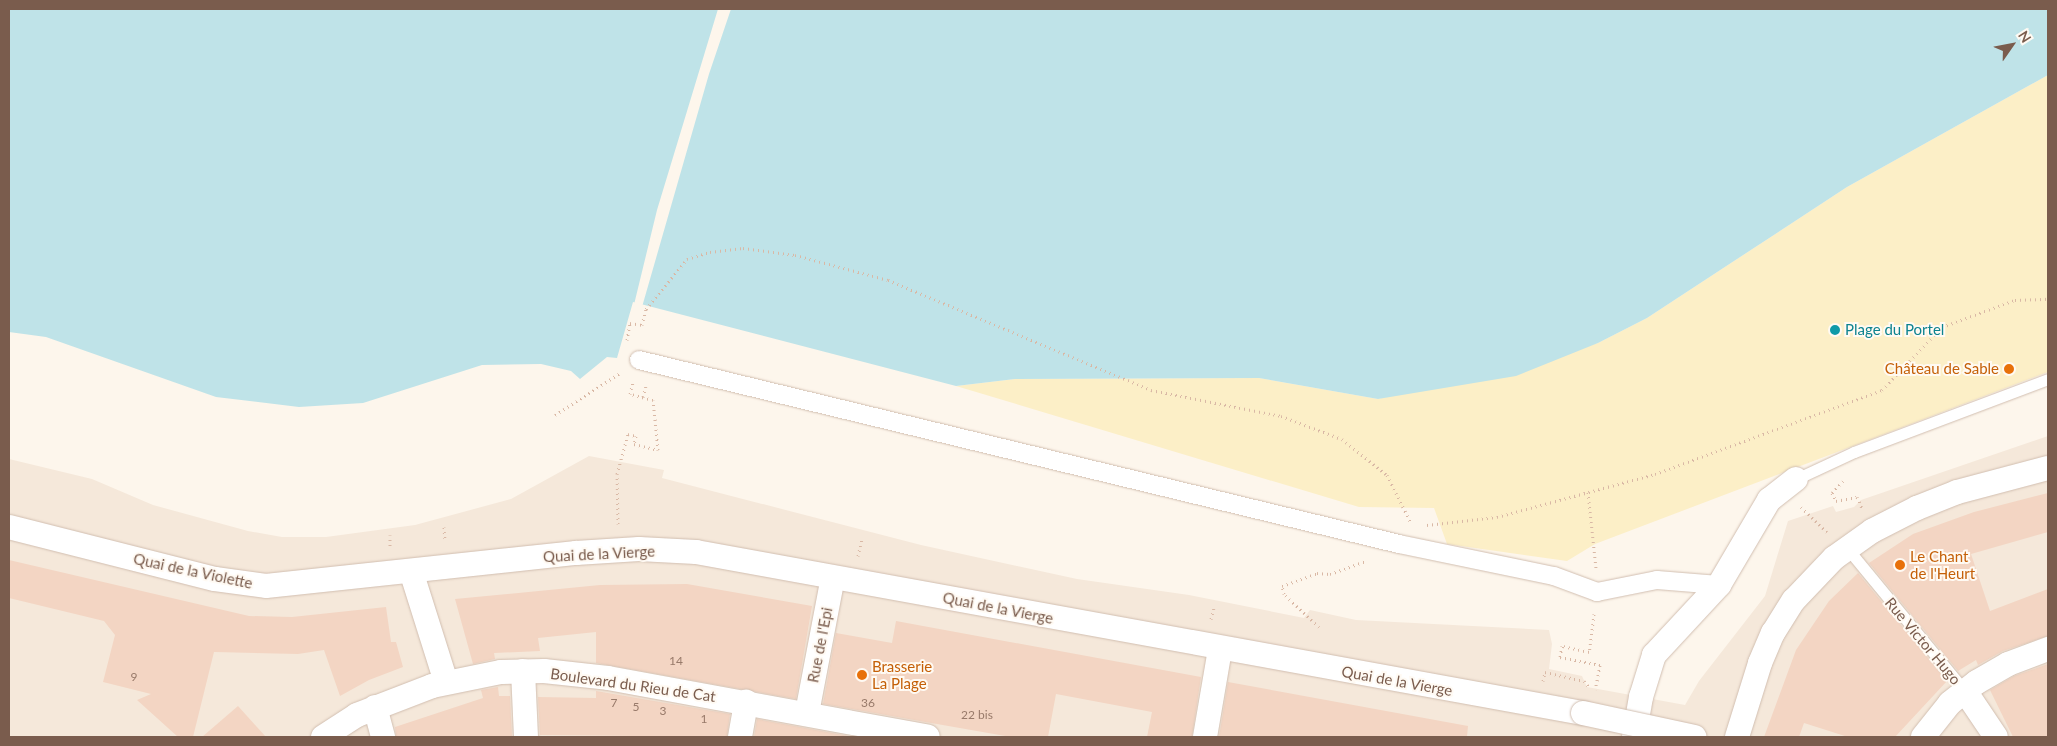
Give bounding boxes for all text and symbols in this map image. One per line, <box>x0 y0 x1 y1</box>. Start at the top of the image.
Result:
north arrow <box>1987 20 2037 70</box>
text: N <box>2015 27 2035 46</box>
place label: Plage du Portel <box>1845 321 1944 339</box>
marker: Plage du Portel <box>1829 324 1841 336</box>
place label: Château de Sable <box>1885 360 1999 378</box>
marker: Château de Sable <box>2003 363 2015 375</box>
street label: Quai de la Vierge <box>542 542 656 566</box>
place label: Le Chant de l'Heurt <box>1910 547 1975 582</box>
street label: Quai de la Violette <box>131 550 255 592</box>
marker: Le Chant de l'Heurt <box>1894 559 1906 571</box>
street label: Quai de la Vierge <box>941 588 1055 628</box>
street label: Rue Victor Hugo <box>1881 593 1965 689</box>
street label: Rue de l'Epi <box>804 606 836 684</box>
house number: 14 <box>669 654 683 668</box>
place label: Brasserie La Plage <box>872 657 932 692</box>
street label: Quai de la Vierge <box>1340 662 1454 700</box>
street label: Boulevard du Rieu de Cat <box>549 664 717 706</box>
marker: Brasserie La Plage <box>856 669 868 681</box>
house number: 9 <box>131 670 137 684</box>
house number: 7 <box>611 696 617 710</box>
house number: 36 <box>861 696 875 710</box>
house number: 5 <box>633 700 639 714</box>
house number: 3 <box>660 704 666 718</box>
house number: 22 bis <box>961 708 993 722</box>
house number: 1 <box>701 712 707 726</box>

